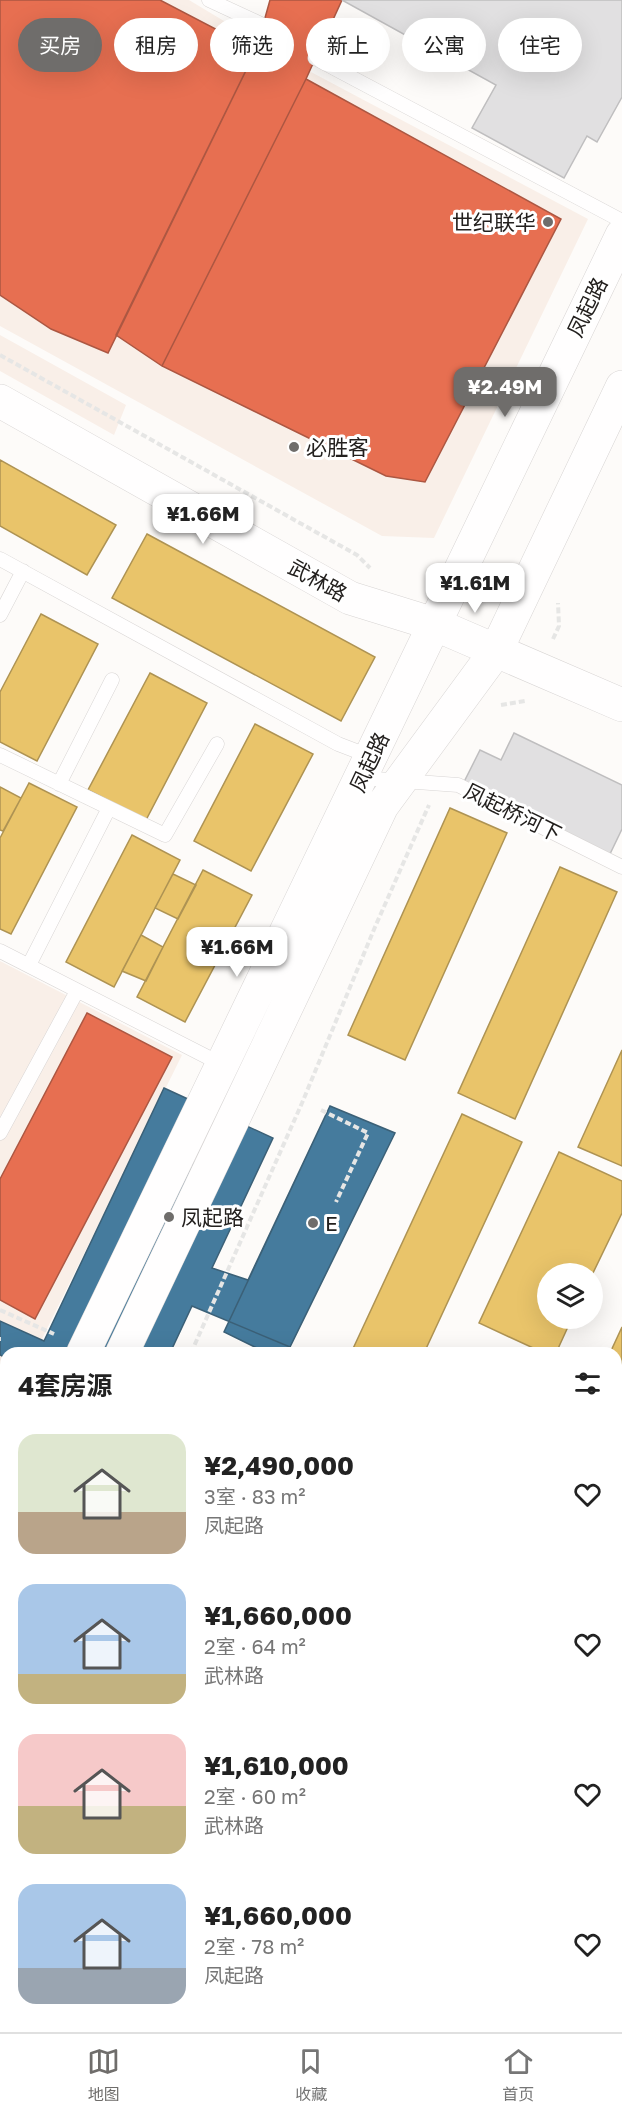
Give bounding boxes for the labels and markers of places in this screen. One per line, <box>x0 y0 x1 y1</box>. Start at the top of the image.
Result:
place label: 世纪联华 <box>452 209 536 235</box>
marker: 世纪联华 <box>541 215 555 229</box>
pin: ¥2.49M <box>456 367 554 418</box>
place label: 必胜客 <box>306 434 369 460</box>
marker: 必胜客 <box>287 440 301 454</box>
pin: ¥1.66M <box>154 494 252 545</box>
pin: ¥1.61M <box>426 563 524 614</box>
pin: ¥1.66M <box>188 927 286 978</box>
place label: 凤起路 <box>181 1204 244 1230</box>
marker: 凤起路 <box>162 1210 176 1224</box>
place label: E <box>325 1210 338 1236</box>
marker: E <box>306 1216 320 1230</box>

